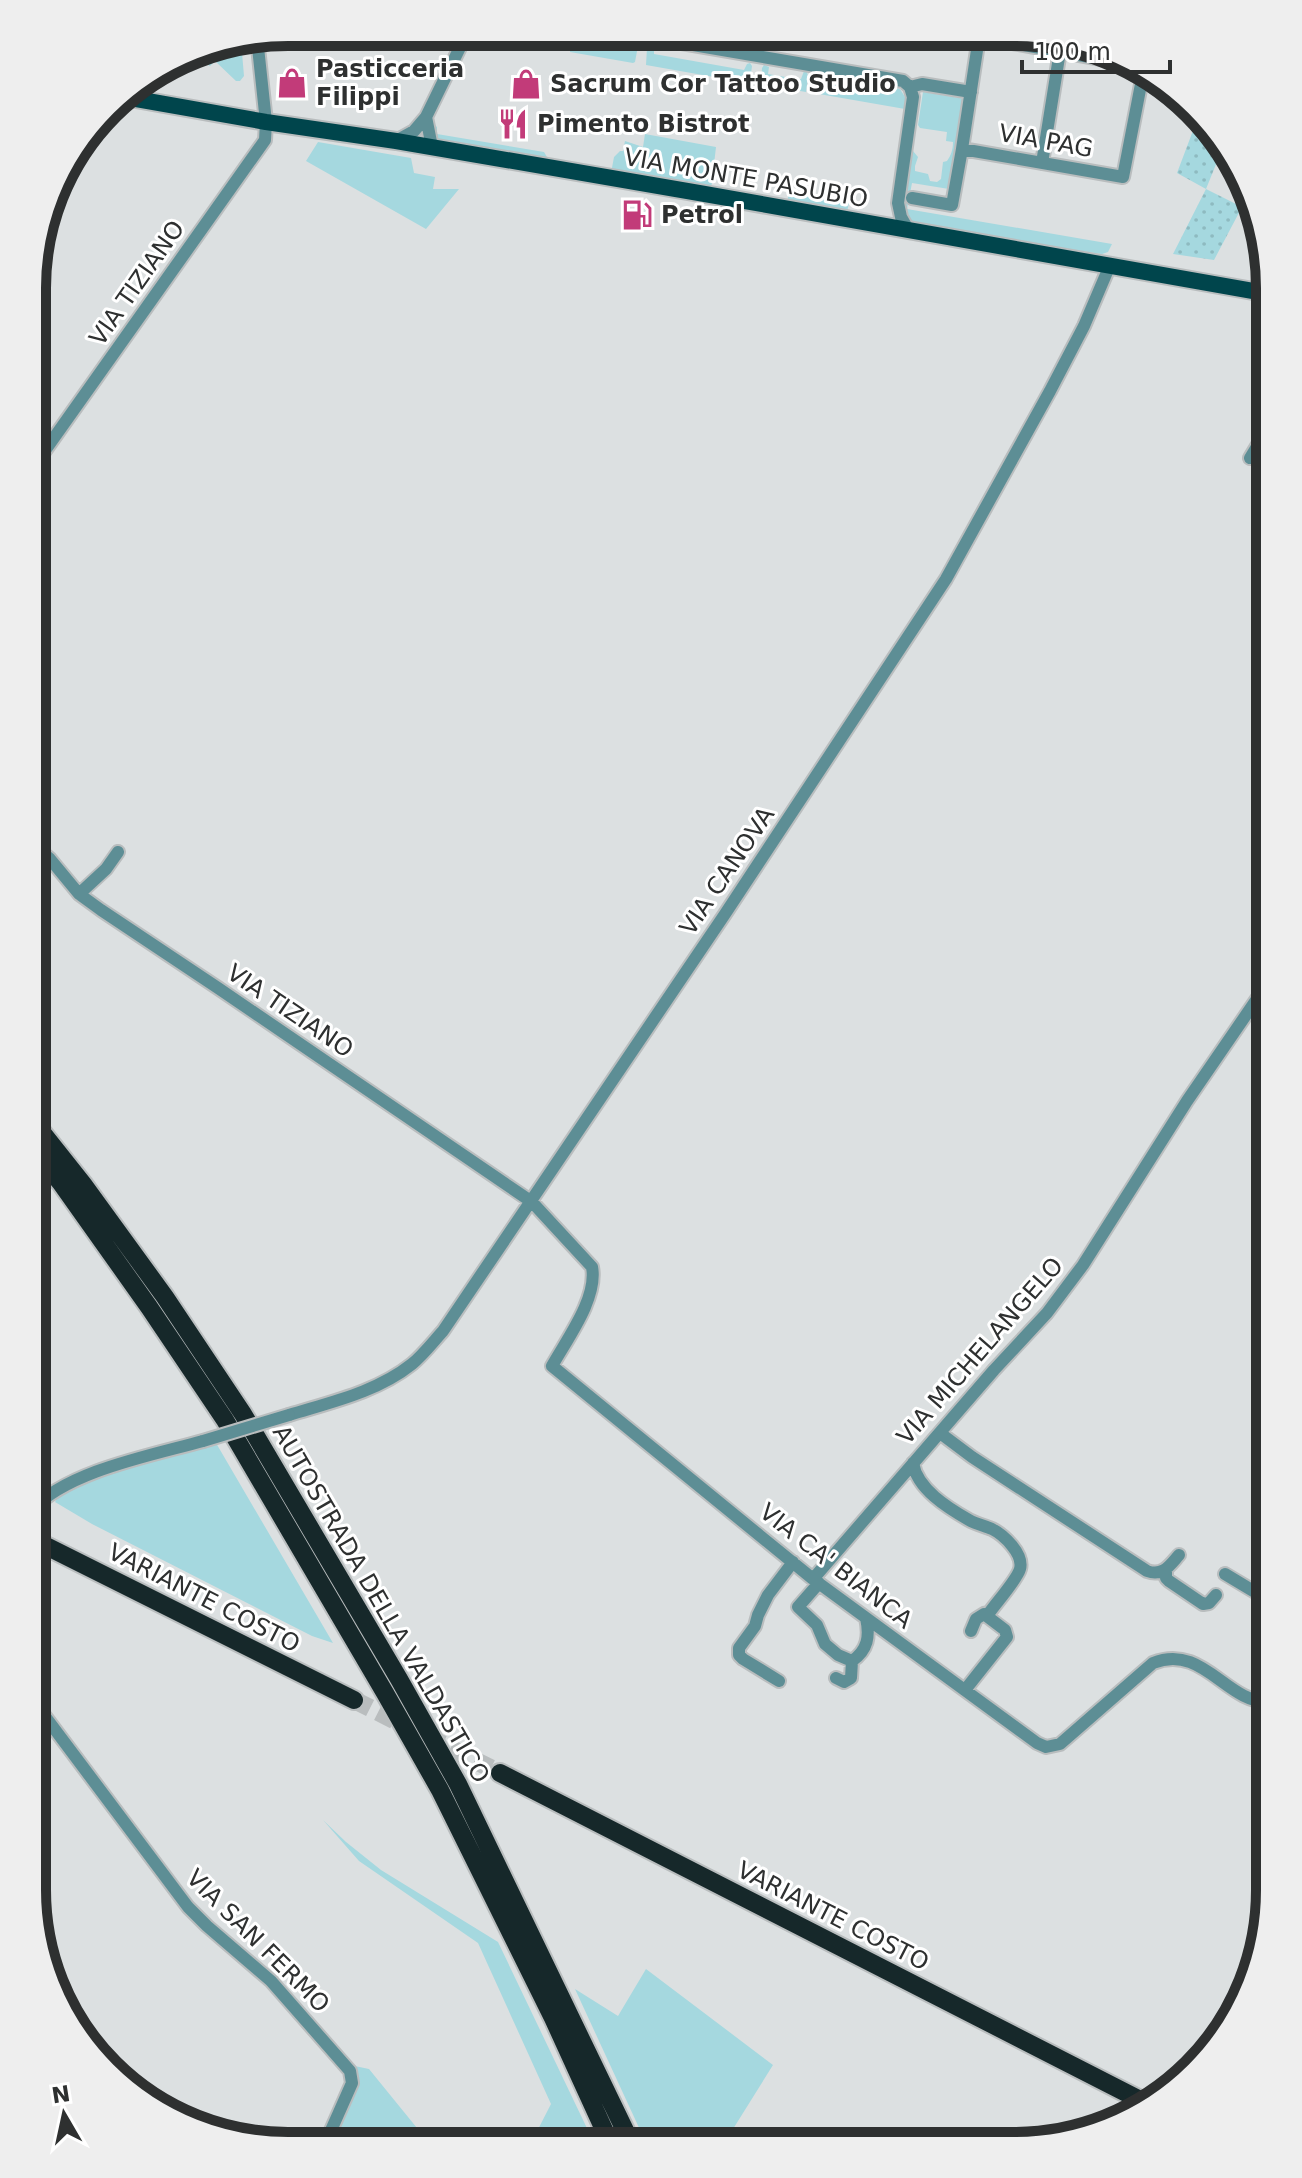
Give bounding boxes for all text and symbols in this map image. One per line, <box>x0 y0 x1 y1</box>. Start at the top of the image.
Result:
scale bar <box>1022 24 1170 74</box>
text: 100 m <box>1034 38 1111 66</box>
place label: Pasticceria Filippi <box>316 55 464 111</box>
shop icon: Pasticceria Filippi <box>275 66 309 100</box>
shop icon: Sacrum Cor Tattoo Studio <box>509 67 543 101</box>
place label: Sacrum Cor Tattoo Studio <box>550 70 896 98</box>
restaurant icon: Pimento Bistrot <box>496 107 530 141</box>
place label: Pimento Bistrot <box>537 110 750 138</box>
street label: VIA PAG <box>997 119 1095 163</box>
street label: VIA MONTE PASUBIO <box>622 143 870 213</box>
fuel station icon: Petrol <box>620 198 654 232</box>
place label: Petrol <box>661 201 743 229</box>
street label: VIA TIZIANO <box>84 215 190 351</box>
street label: VIA CANOVA <box>674 801 780 940</box>
street label: VIA TIZIANO <box>222 959 358 1063</box>
street label: VIA MICHELANGELO <box>891 1252 1069 1450</box>
street label: AUTOSTRADA DELLA VALDASTICO <box>267 1420 495 1788</box>
street label: VIA CA' BIANCA <box>754 1498 918 1635</box>
street label: VARIANTE COSTO <box>104 1538 304 1658</box>
street label: VARIANTE COSTO <box>733 1856 933 1976</box>
street label: VIA SAN FERMO <box>181 1864 335 2018</box>
north arrow <box>24 2074 104 2154</box>
text: N <box>50 2081 72 2109</box>

